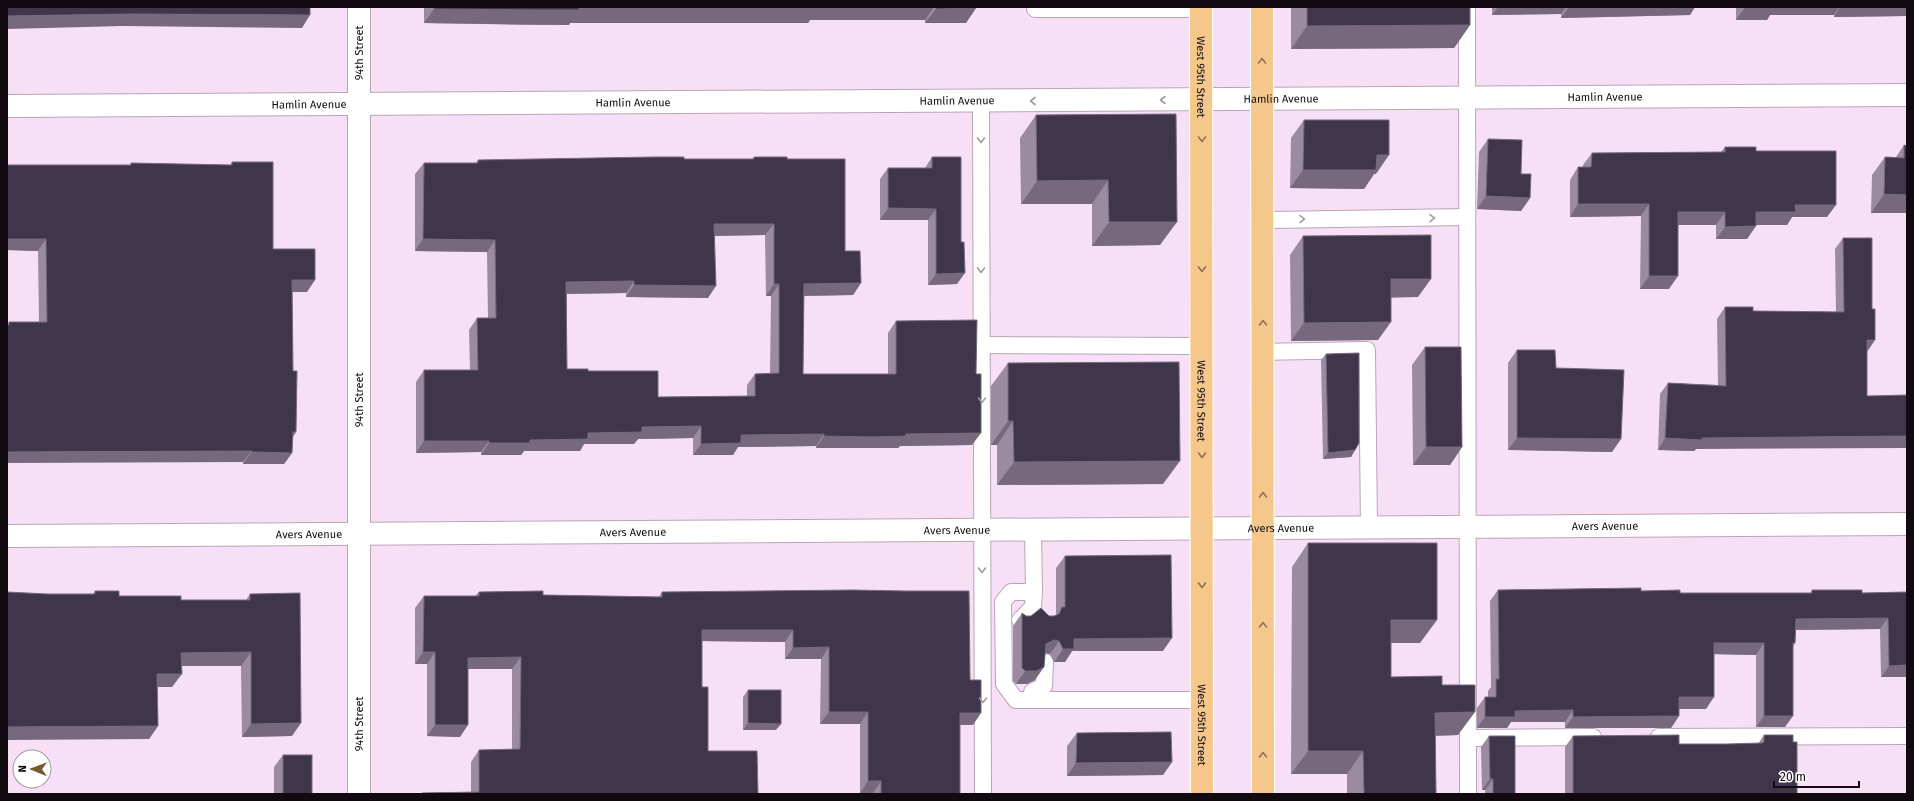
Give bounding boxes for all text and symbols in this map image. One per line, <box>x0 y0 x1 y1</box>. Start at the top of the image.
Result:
street label: 94th Street <box>353 26 366 80</box>
street label: West 95th Street <box>1194 36 1207 118</box>
one-way arrow <box>1258 58 1266 64</box>
street label: Hamlin Avenue <box>1567 91 1643 104</box>
street label: Hamlin Avenue <box>1243 92 1319 106</box>
street label: Hamlin Avenue <box>919 94 995 108</box>
street label: Hamlin Avenue <box>595 96 671 110</box>
one-way arrow <box>1160 96 1166 104</box>
one-way arrow <box>1030 97 1036 105</box>
street label: Hamlin Avenue <box>271 98 347 111</box>
one-way arrow <box>1198 136 1206 142</box>
one-way arrow <box>977 137 985 143</box>
one-way arrow <box>1429 214 1435 222</box>
one-way arrow <box>1299 215 1305 224</box>
one-way arrow <box>1198 266 1206 272</box>
one-way arrow <box>977 267 985 273</box>
one-way arrow <box>1259 320 1267 326</box>
street label: West 95th Street <box>1194 360 1208 442</box>
street label: 94th Street <box>353 373 366 427</box>
one-way arrow <box>978 397 986 403</box>
one-way arrow <box>1198 452 1206 458</box>
one-way arrow <box>1259 492 1267 498</box>
street label: Avers Avenue <box>1572 520 1638 533</box>
street label: Avers Avenue <box>1248 522 1314 535</box>
street label: Avers Avenue <box>924 524 990 537</box>
street label: Avers Avenue <box>600 526 666 539</box>
street label: Avers Avenue <box>276 528 342 541</box>
one-way arrow <box>978 567 986 573</box>
one-way arrow <box>1198 582 1206 588</box>
one-way arrow <box>1259 622 1267 628</box>
street label: West 95th Street <box>1195 684 1208 766</box>
street label: 94th Street <box>353 697 366 751</box>
one-way arrow <box>979 697 987 703</box>
north arrow <box>12 749 52 789</box>
one-way arrow <box>1259 752 1267 758</box>
scale bar <box>1774 763 1859 789</box>
text: N <box>16 765 29 773</box>
text: 20 m <box>1780 770 1806 784</box>

